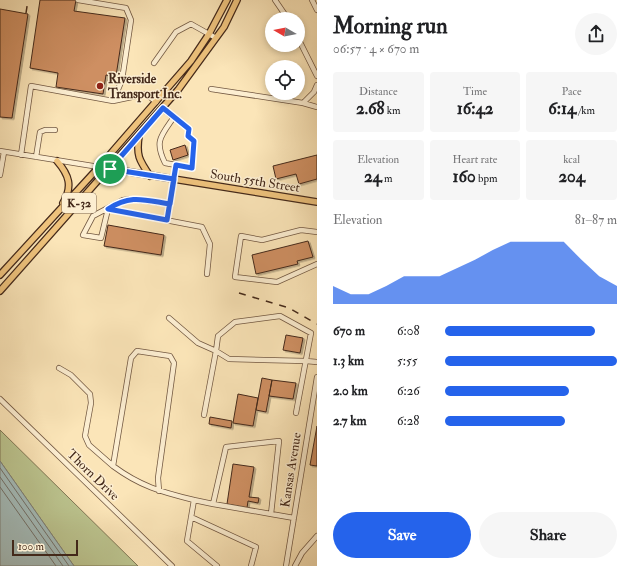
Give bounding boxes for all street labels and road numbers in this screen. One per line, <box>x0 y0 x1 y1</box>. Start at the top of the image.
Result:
street label: South 55th Street <box>209 166 301 196</box>
road number: K-32 <box>62 193 96 213</box>
street label: Kansas Avenue <box>277 431 305 509</box>
street label: Thorn Drive <box>63 446 123 504</box>

